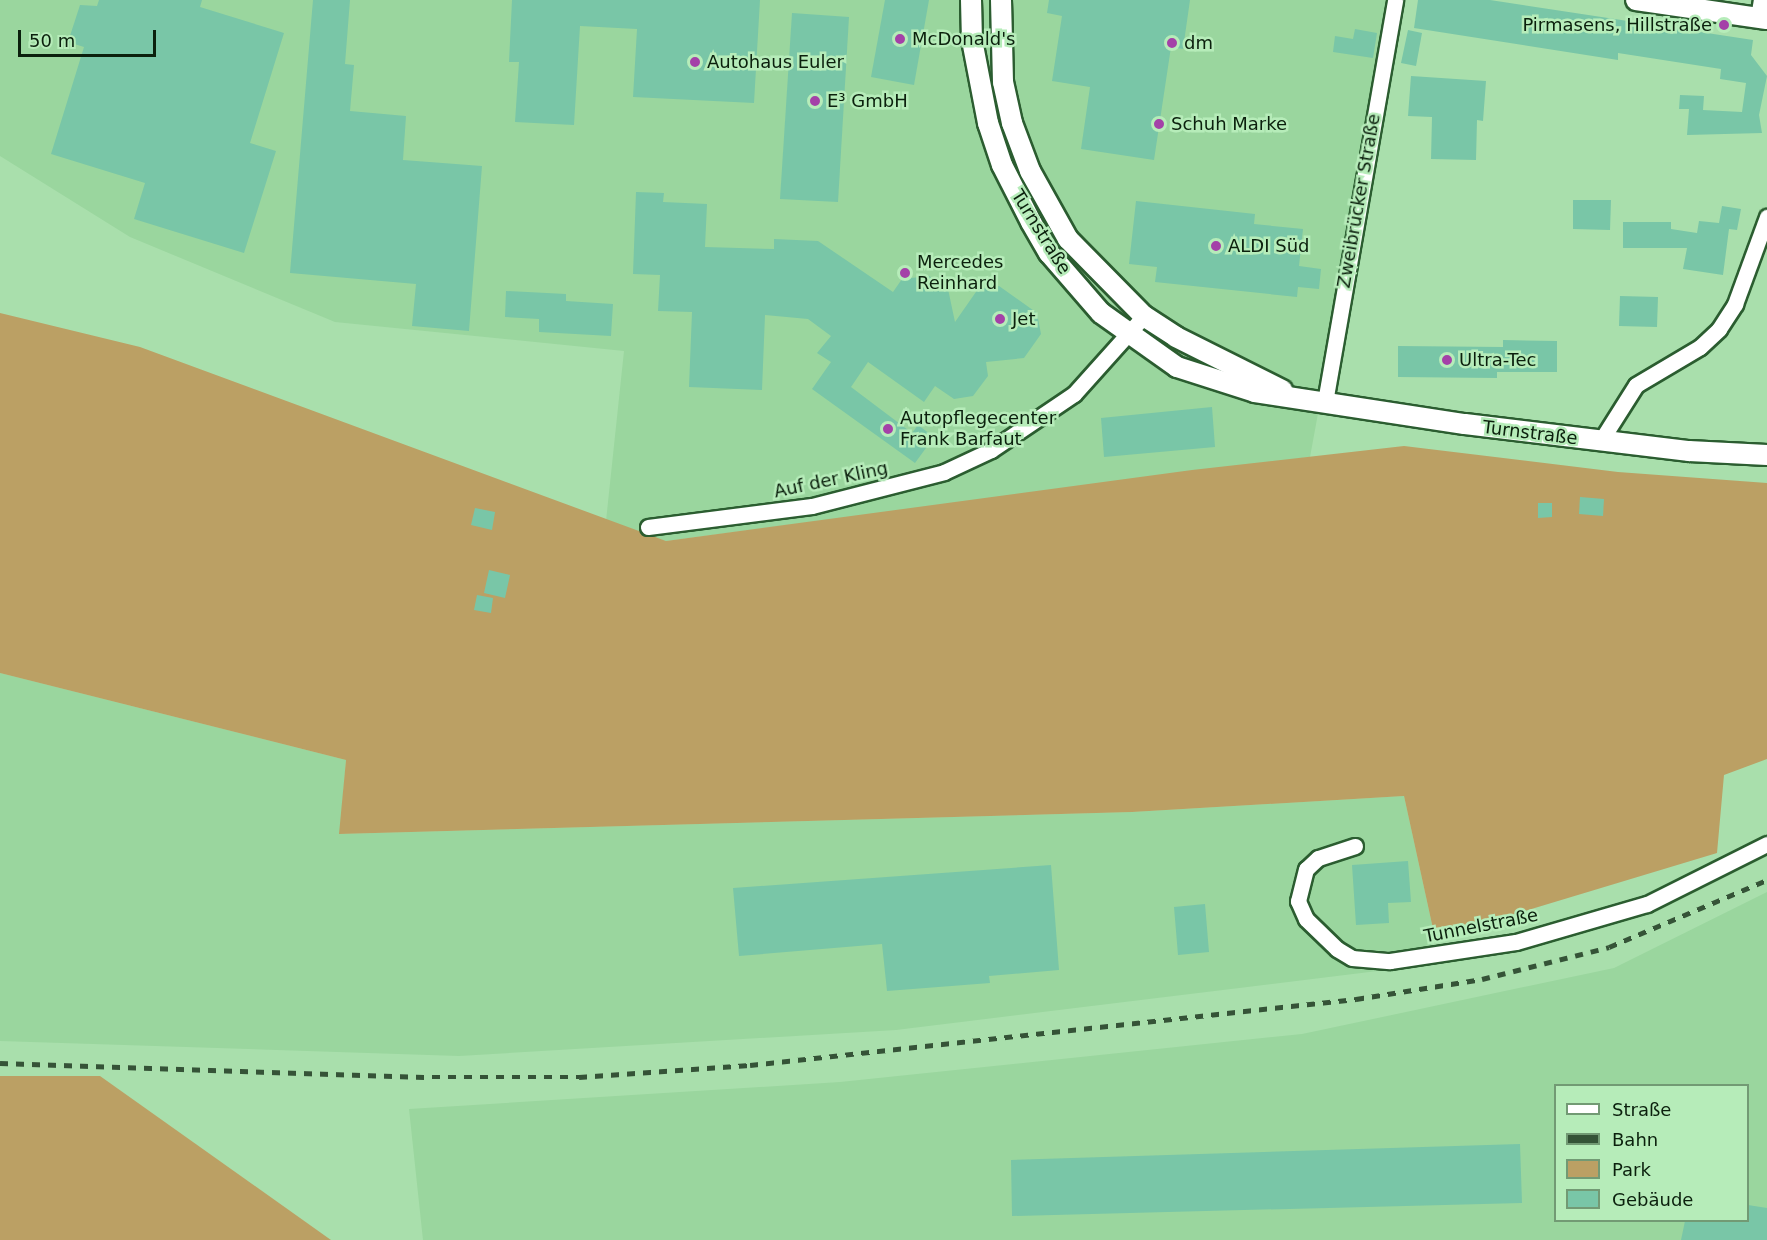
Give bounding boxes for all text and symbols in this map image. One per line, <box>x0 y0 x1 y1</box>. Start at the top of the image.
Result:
place label: Pirmasens, Hillstraße <box>1522 14 1712 36</box>
scale bar <box>21 18 159 56</box>
marker: Pirmasens, Hillstraße <box>1717 18 1731 32</box>
place label: McDonald's <box>912 28 1015 50</box>
text: 50 m <box>29 30 75 51</box>
marker: McDonald's <box>893 32 907 46</box>
place label: dm <box>1184 32 1213 54</box>
marker: dm <box>1165 36 1179 50</box>
place label: Autohaus Euler <box>707 51 844 73</box>
marker: Autohaus Euler <box>688 55 702 69</box>
place label: E³ GmbH <box>827 90 908 112</box>
marker: E³ GmbH <box>808 94 822 108</box>
street label: Zweibrücker Straße <box>1333 112 1385 290</box>
place label: Schuh Marke <box>1171 113 1287 135</box>
marker: Schuh Marke <box>1152 117 1166 131</box>
street label: Turnstraße <box>1007 186 1075 278</box>
place label: ALDI Süd <box>1228 235 1309 257</box>
marker: ALDI Süd <box>1209 239 1223 253</box>
place label: Mercedes Reinhard <box>917 252 1003 294</box>
marker: Mercedes Reinhard <box>898 266 912 280</box>
place label: Jet <box>1012 308 1035 330</box>
marker: Jet <box>993 312 1007 326</box>
place label: Ultra-Tec <box>1459 349 1536 371</box>
marker: Ultra-Tec <box>1440 353 1454 367</box>
place label: Autopflegecenter Frank Barfaut <box>900 408 1056 450</box>
street label: Turnstraße <box>1481 416 1579 450</box>
marker: Autopflegecenter Frank Barfaut <box>881 422 895 436</box>
street label: Auf der Kling <box>772 457 890 503</box>
street label: Tunnelstraße <box>1422 904 1540 948</box>
legend <box>1554 1084 1749 1222</box>
text: Straße <box>1612 1099 1671 1120</box>
text: Bahn <box>1612 1129 1658 1150</box>
text: Park <box>1612 1159 1651 1180</box>
text: Gebäude <box>1612 1189 1693 1210</box>

